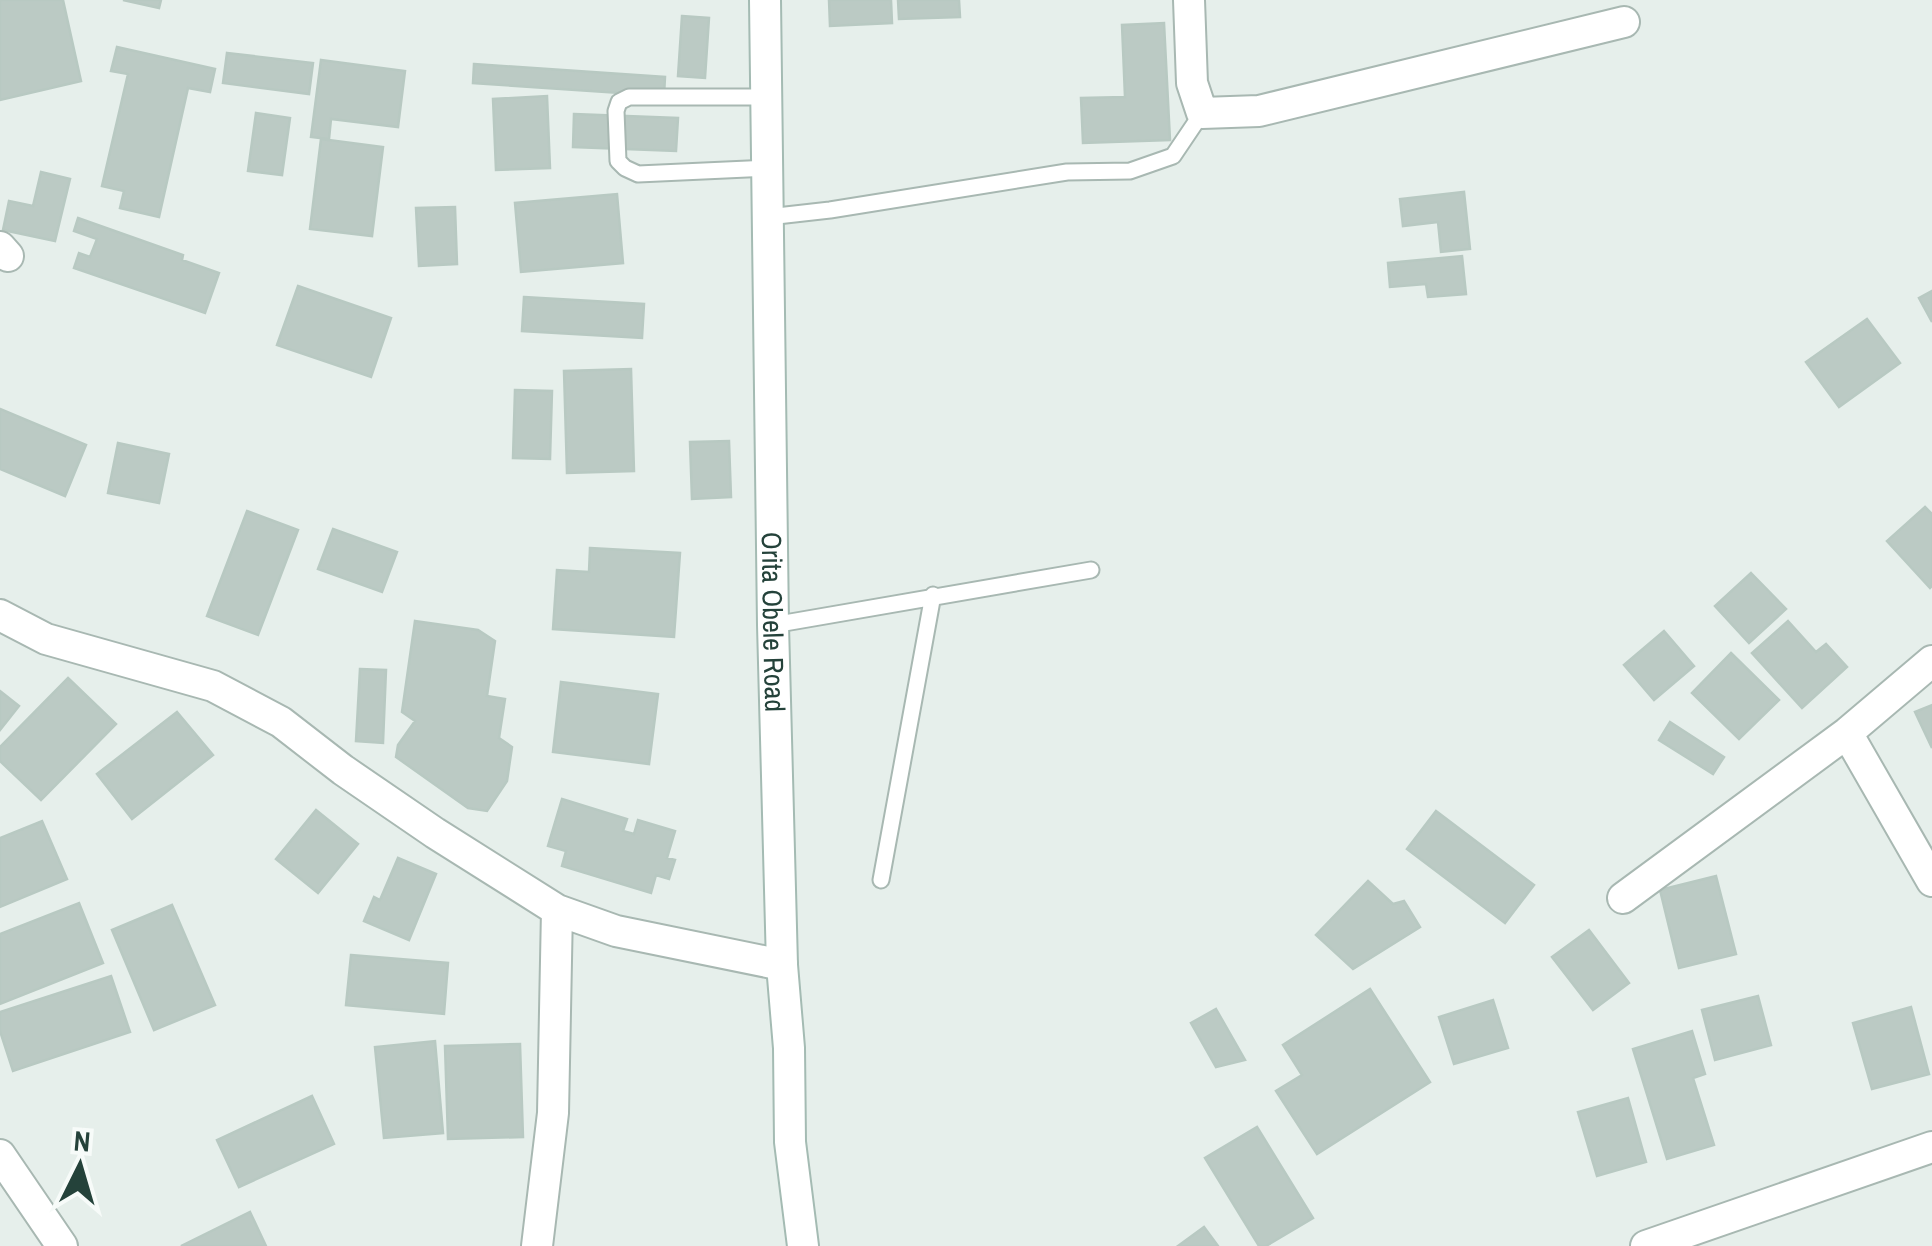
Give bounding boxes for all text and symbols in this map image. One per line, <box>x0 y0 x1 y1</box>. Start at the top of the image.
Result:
street label: Orita Obele Road <box>753 532 794 712</box>
north arrow <box>30 1116 130 1216</box>
text: N <box>72 1121 92 1161</box>

